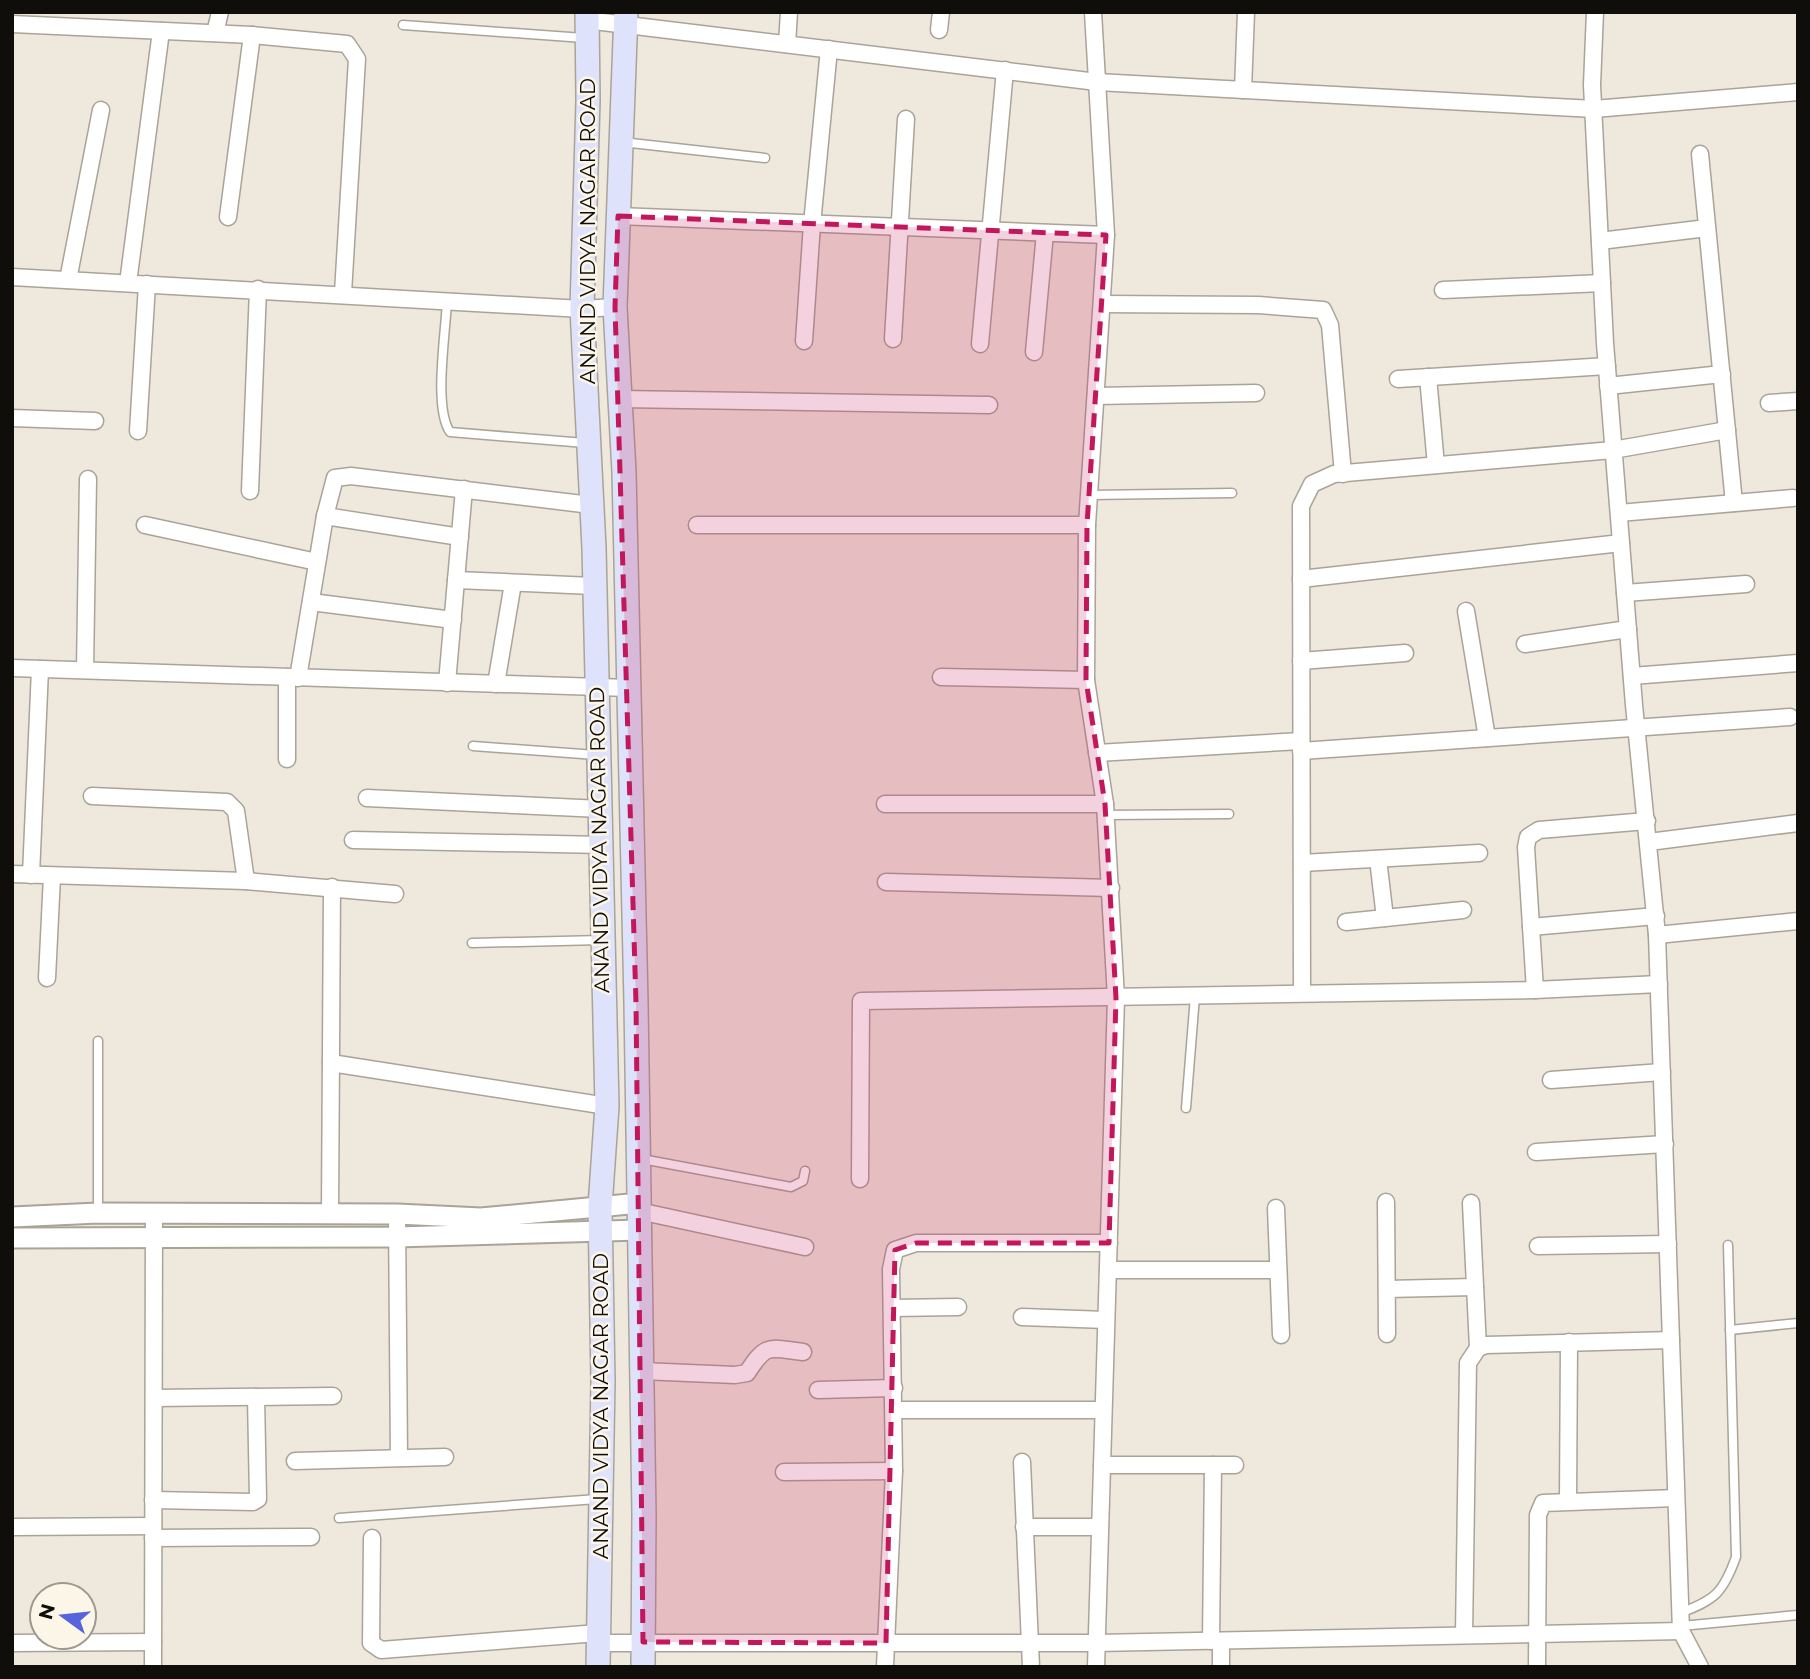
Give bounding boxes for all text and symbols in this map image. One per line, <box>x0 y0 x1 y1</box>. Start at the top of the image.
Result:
street label: ANAND VIDYA NAGAR ROAD <box>575 78 600 384</box>
street label: ANAND VIDYA NAGAR ROAD <box>584 687 614 993</box>
street label: ANAND VIDYA NAGAR ROAD <box>588 1253 613 1559</box>
north arrow <box>28 1581 98 1651</box>
text: N <box>34 1601 60 1622</box>

